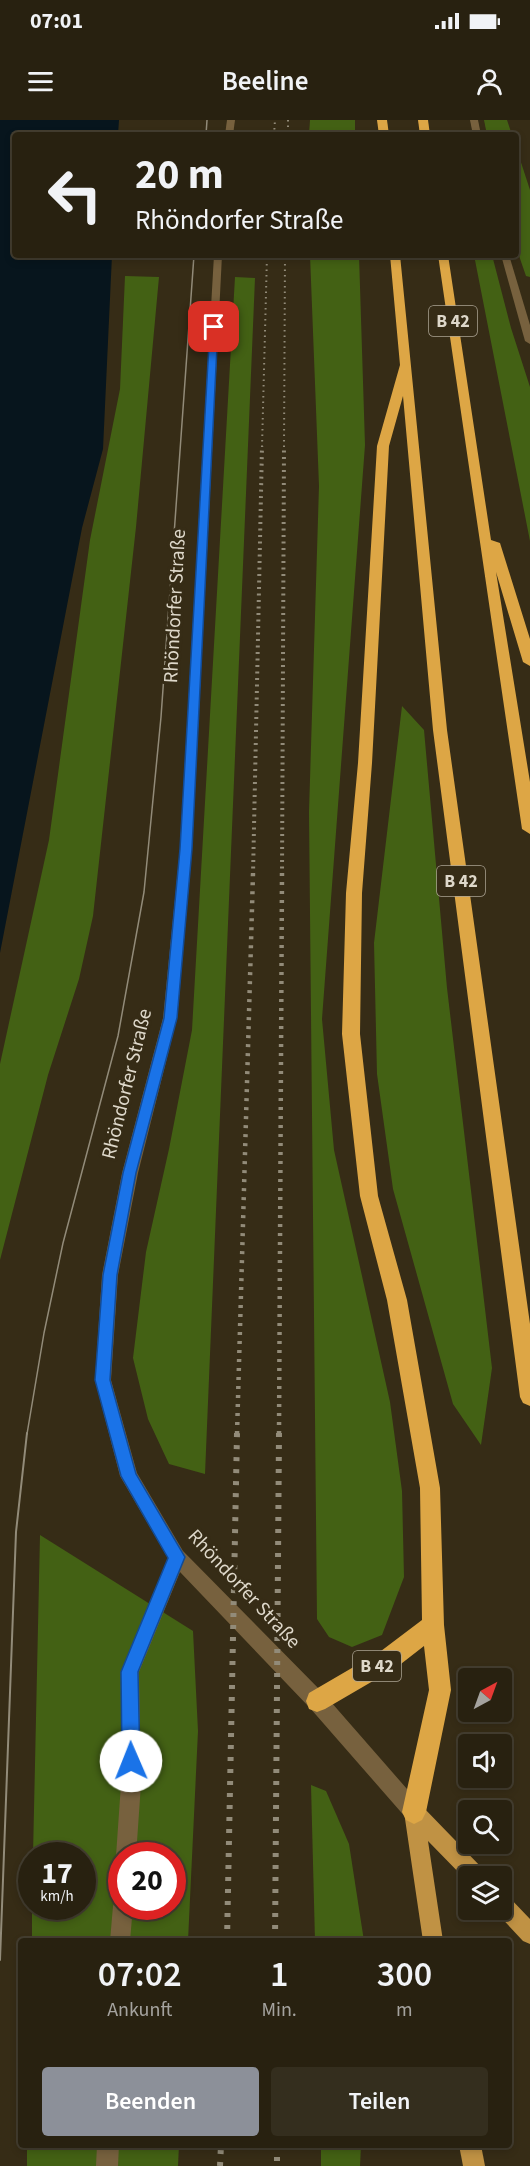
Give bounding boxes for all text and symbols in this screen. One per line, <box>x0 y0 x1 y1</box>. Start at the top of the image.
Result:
text: 07:01 <box>30 5 83 37</box>
text: Beeline <box>222 62 308 101</box>
icon: menu <box>24 65 57 98</box>
icon: person <box>473 65 506 98</box>
text: 20 m <box>135 145 224 205</box>
icon: left <box>36 156 114 234</box>
text: Rhöndorfer Straße <box>135 201 343 240</box>
pin <box>188 301 239 352</box>
road number: B 42 <box>429 306 477 336</box>
icon: arrive <box>197 310 230 343</box>
street label: Rhöndorfer Straße <box>157 528 193 684</box>
road number: B 42 <box>437 866 485 896</box>
street label: Rhöndorfer Straße <box>95 1006 159 1162</box>
street label: Rhöndorfer Straße <box>181 1523 307 1655</box>
road number: B 42 <box>353 1651 401 1681</box>
north arrow <box>458 1668 512 1722</box>
map controls <box>458 1668 512 1920</box>
position arrow <box>99 1729 163 1793</box>
button: sound <box>458 1734 512 1788</box>
button: search <box>458 1800 512 1854</box>
speed limit sign: 20 <box>108 1842 186 1920</box>
text: 17 <box>41 1852 73 1895</box>
button: layers <box>458 1866 512 1920</box>
text: km/h <box>40 1886 74 1907</box>
text: 07:02 <box>98 1949 182 2000</box>
text: 1 <box>270 1949 288 2000</box>
text: 300 <box>377 1949 432 2000</box>
text: Ankunft <box>107 1996 172 2024</box>
text: Min. <box>261 1996 297 2024</box>
text: m <box>396 1996 413 2024</box>
button: Beenden <box>42 2067 259 2136</box>
button: Teilen <box>271 2067 488 2136</box>

